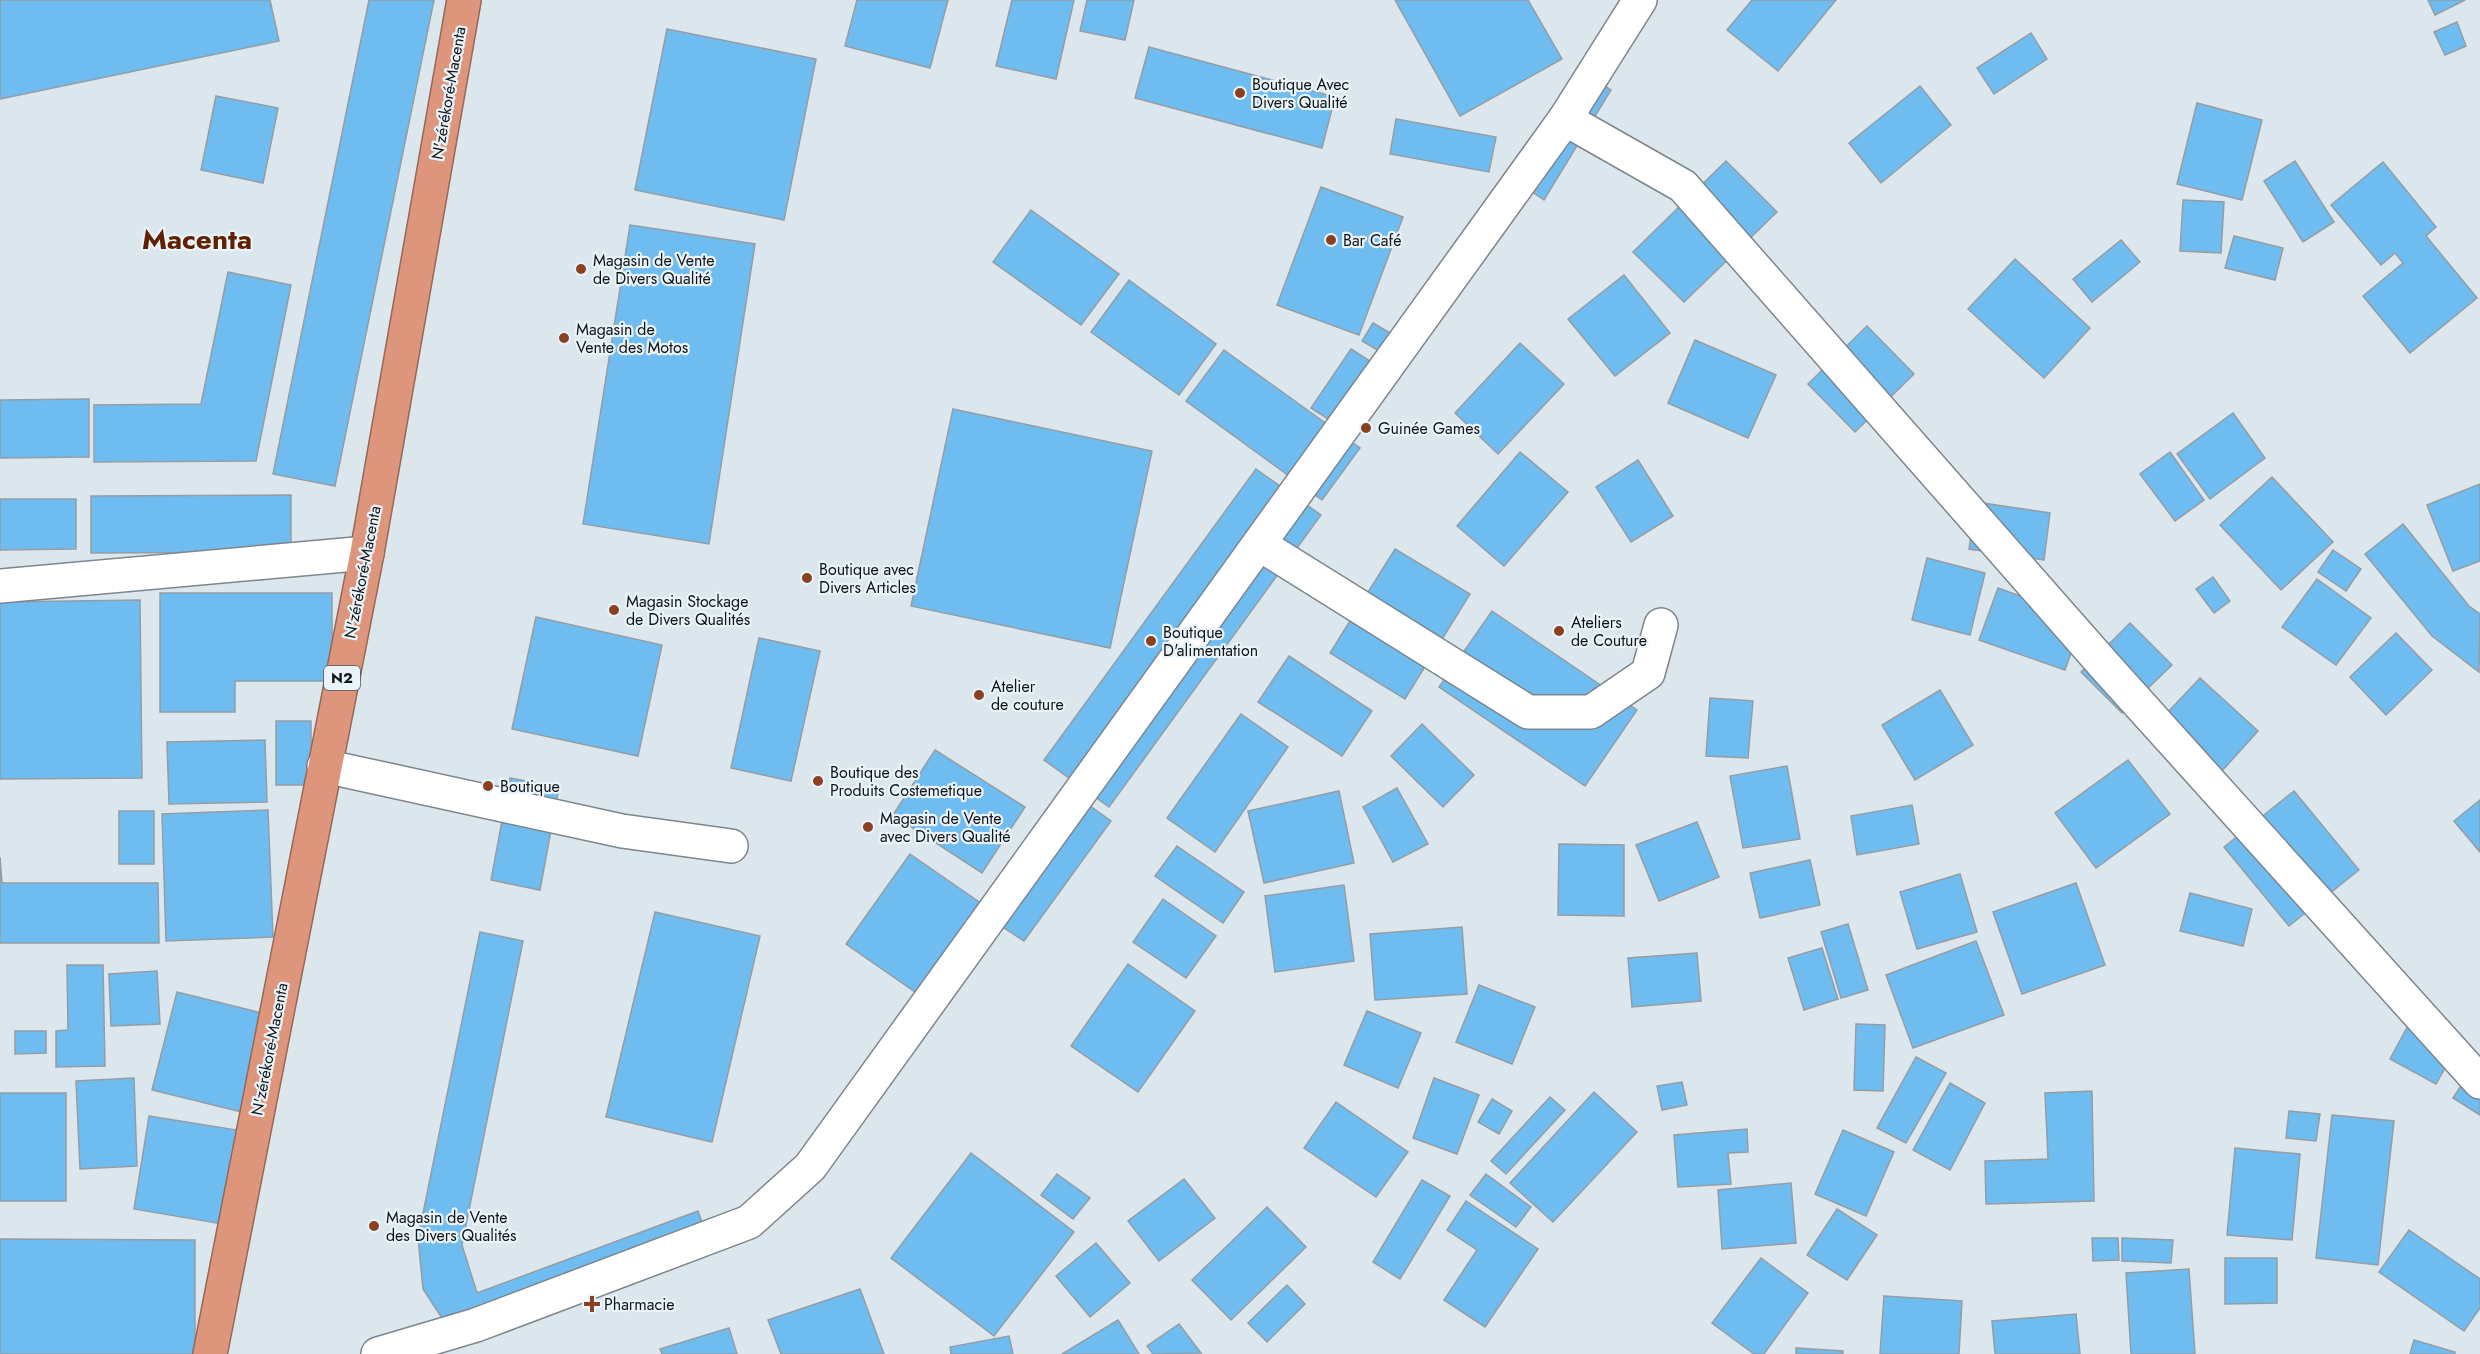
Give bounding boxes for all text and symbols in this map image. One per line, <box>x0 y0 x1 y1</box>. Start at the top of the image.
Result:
street label: N'zérékoré-Macenta <box>425 25 472 161</box>
place label: Boutique Avec Divers Qualité <box>1252 73 1349 114</box>
marker: Boutique Avec Divers Qualité <box>1233 86 1247 100</box>
district label: Macenta <box>142 219 252 260</box>
place label: Bar Café <box>1343 229 1401 252</box>
marker: Bar Café <box>1324 233 1338 247</box>
place label: Magasin de Vente de Divers Qualité <box>593 249 714 290</box>
marker: Magasin de Vente de Divers Qualité <box>574 262 588 276</box>
place label: Magasin de Vente des Motos <box>576 318 688 359</box>
marker: Magasin de Vente des Motos <box>557 331 571 345</box>
place label: Guinée Games <box>1378 417 1480 440</box>
marker: Guinée Games <box>1359 421 1373 435</box>
street label: N'zérékoré-Macenta <box>338 504 387 640</box>
place label: Boutique avec Divers Articles <box>819 558 916 599</box>
marker: Boutique avec Divers Articles <box>800 571 814 585</box>
place label: Magasin Stockage de Divers Qualités <box>626 590 750 631</box>
marker: Magasin Stockage de Divers Qualités <box>607 603 621 617</box>
place label: Ateliers de Couture <box>1571 611 1647 652</box>
place label: Boutique D'alimentation <box>1163 621 1258 662</box>
marker: Ateliers de Couture <box>1552 624 1566 638</box>
marker: Boutique D'alimentation <box>1144 634 1158 648</box>
road number: N2 <box>324 666 360 690</box>
place label: Atelier de couture <box>991 675 1064 716</box>
marker: Atelier de couture <box>972 688 986 702</box>
place label: Boutique des Produits Costemetique <box>830 761 982 802</box>
marker: Boutique des Produits Costemetique <box>811 774 825 788</box>
place label: Boutique <box>500 775 560 798</box>
marker: Boutique <box>481 779 495 793</box>
place label: Magasin de Vente avec Divers Qualité <box>880 807 1011 848</box>
marker: Magasin de Vente avec Divers Qualité <box>861 820 875 834</box>
street label: N'zérékoré-Macenta <box>245 981 294 1117</box>
place label: Magasin de Vente des Divers Qualités <box>386 1206 517 1247</box>
marker: Magasin de Vente des Divers Qualités <box>367 1219 381 1233</box>
place label: Pharmacie <box>604 1293 675 1316</box>
marker: Pharmacie <box>585 1297 599 1311</box>

